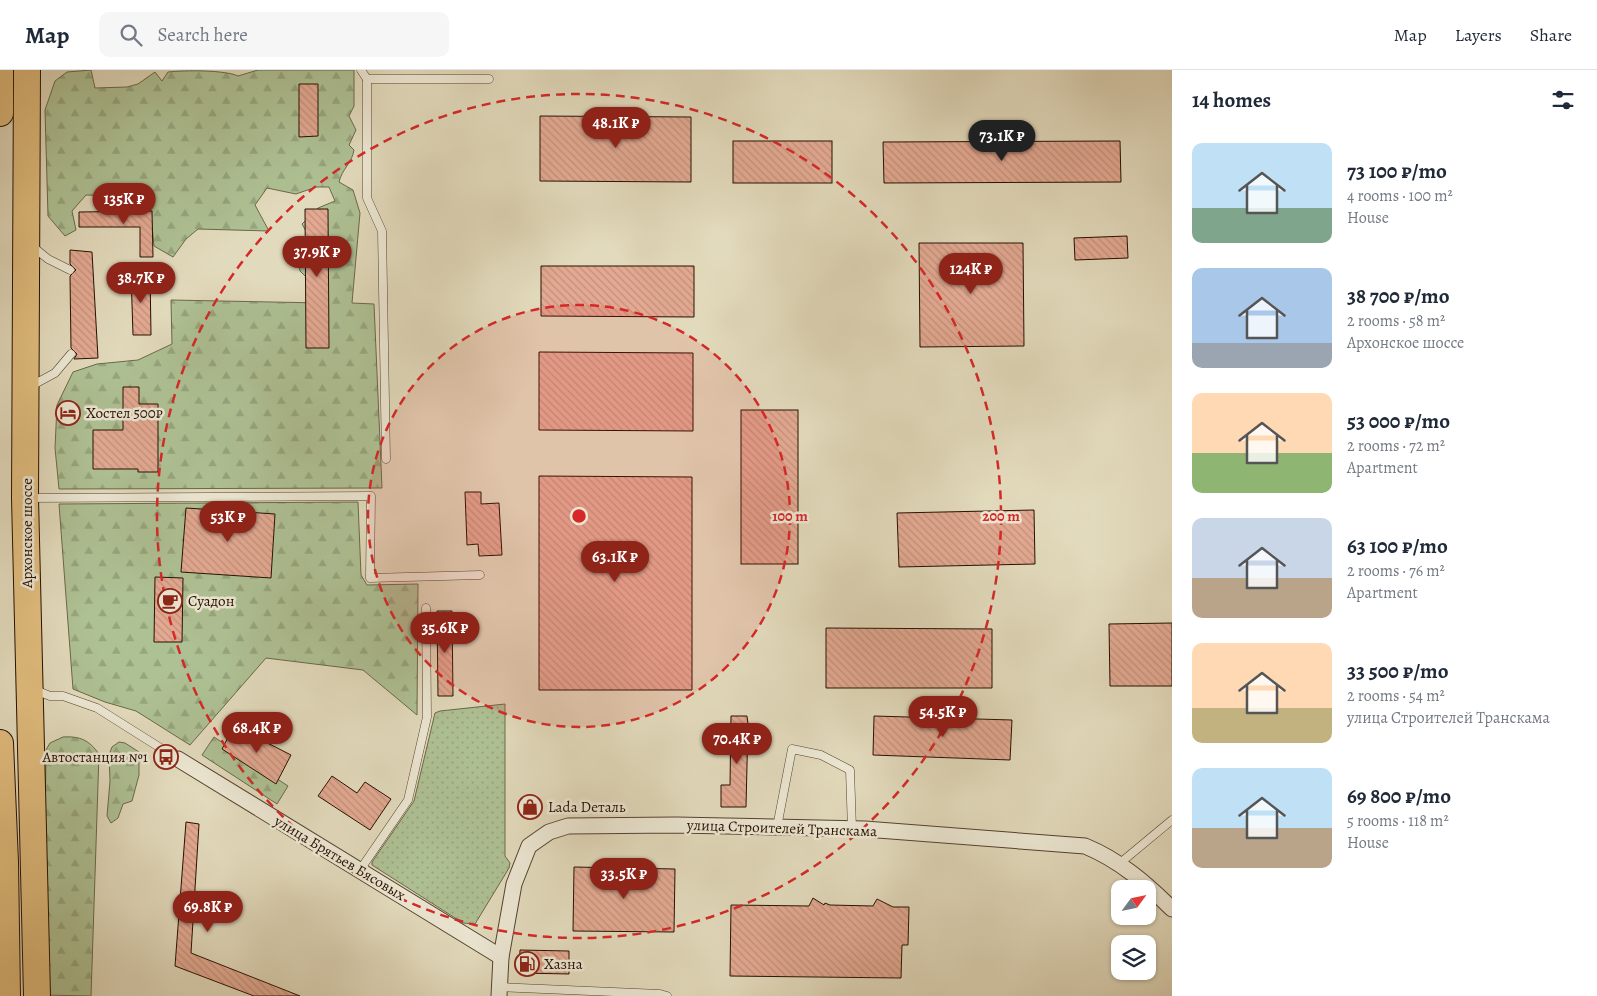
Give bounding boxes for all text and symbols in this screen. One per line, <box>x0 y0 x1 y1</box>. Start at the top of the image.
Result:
search box <box>99 12 449 57</box>
text: Map <box>25 19 69 51</box>
icon: search <box>117 21 145 49</box>
text: Search here <box>157 22 248 48</box>
text: Map <box>1394 23 1427 47</box>
text: Layers <box>1455 23 1502 47</box>
text: Share <box>1530 23 1572 47</box>
text: 14 homes <box>1192 86 1271 114</box>
icon: filters <box>1549 86 1577 114</box>
pin: 48.1K ₽ <box>570 106 662 149</box>
text: 48.1K ₽ <box>593 112 639 134</box>
pin: 73.1K ₽ <box>956 119 1048 162</box>
text: 73.1K ₽ <box>979 125 1025 147</box>
text: 73 100 ₽/mo <box>1347 157 1447 185</box>
icon: home <box>1232 163 1292 223</box>
pin: 135K ₽ <box>83 182 165 225</box>
text: 4 rooms · 100 m² <box>1347 185 1453 207</box>
text: 135K ₽ <box>104 188 144 210</box>
text: House <box>1347 207 1389 229</box>
pin: 37.9K ₽ <box>271 236 363 278</box>
text: 37.9K ₽ <box>294 241 340 263</box>
pin: 124K ₽ <box>930 252 1012 295</box>
text: 124K ₽ <box>950 258 992 280</box>
pin: 38.7K ₽ <box>95 262 187 304</box>
text: 38.7K ₽ <box>117 267 165 289</box>
text: 38 700 ₽/mo <box>1347 282 1450 310</box>
icon: home <box>1232 288 1292 348</box>
text: 2 rooms · 58 m² <box>1347 310 1445 332</box>
text: Архонское шоссе <box>1347 332 1464 354</box>
hotel icon: Хостел 500₽ <box>55 400 81 426</box>
place label: Хостел 500₽ <box>86 403 163 423</box>
text: 53 000 ₽/mo <box>1347 407 1450 435</box>
icon: home <box>1232 413 1292 473</box>
text: 2 rooms · 72 m² <box>1347 435 1445 457</box>
text: Apartment <box>1347 457 1418 479</box>
street label: Архонское шоссе <box>17 478 37 589</box>
pin: 53K ₽ <box>193 500 263 543</box>
text: 53K ₽ <box>210 506 246 528</box>
text: 100 m <box>772 506 808 526</box>
text: 200 m <box>982 506 1020 526</box>
centre of rings <box>570 507 588 525</box>
text: 63 100 ₽/mo <box>1347 532 1448 560</box>
icon: home <box>1232 538 1292 598</box>
pin: 63.1K ₽ <box>569 540 661 583</box>
text: 63.1K ₽ <box>592 546 638 568</box>
text: 2 rooms · 76 m² <box>1347 560 1445 582</box>
text: Apartment <box>1347 582 1418 604</box>
cafe icon: Суадон <box>157 588 183 614</box>
place label: Суадон <box>188 591 235 611</box>
pin: 35.6K ₽ <box>399 612 491 654</box>
text: 35.6K ₽ <box>421 617 469 639</box>
text: 33 500 ₽/mo <box>1347 657 1448 685</box>
icon: home <box>1232 663 1292 723</box>
text: 2 rooms · 54 m² <box>1347 685 1445 707</box>
pin: 54.5K ₽ <box>897 696 989 738</box>
text: 54.5K ₽ <box>919 701 967 723</box>
text: улица Строителей Транскама <box>1347 707 1550 729</box>
pin: 68.4K ₽ <box>211 712 303 754</box>
text: 68.4K ₽ <box>233 717 281 739</box>
pin: 70.4K ₽ <box>691 722 783 765</box>
text: 70.4K ₽ <box>713 728 761 750</box>
bus stop icon: Автостанция №1 <box>153 744 179 770</box>
place label: Автостанция №1 <box>42 747 148 767</box>
text: 69 800 ₽/mo <box>1347 782 1451 810</box>
icon: home <box>1232 788 1292 848</box>
shop icon: Lada Dеталь <box>517 794 543 820</box>
place label: Lada Dеталь <box>548 797 626 817</box>
street label: улица Брятьев Бясовых <box>270 810 410 905</box>
text: 5 rooms · 118 m² <box>1347 810 1449 832</box>
street label: улица Строителей Транскама <box>686 815 878 841</box>
text: House <box>1347 832 1389 854</box>
pin: 33.5K ₽ <box>578 858 670 900</box>
text: 33.5K ₽ <box>601 863 647 885</box>
north arrow <box>1111 880 1156 925</box>
map controls <box>1111 880 1156 980</box>
pin: 69.8K ₽ <box>162 890 254 933</box>
text: 69.8K ₽ <box>184 896 232 918</box>
button: layers <box>1111 935 1156 980</box>
fuel station icon: Хазна <box>514 951 540 977</box>
place label: Хазна <box>544 954 583 974</box>

